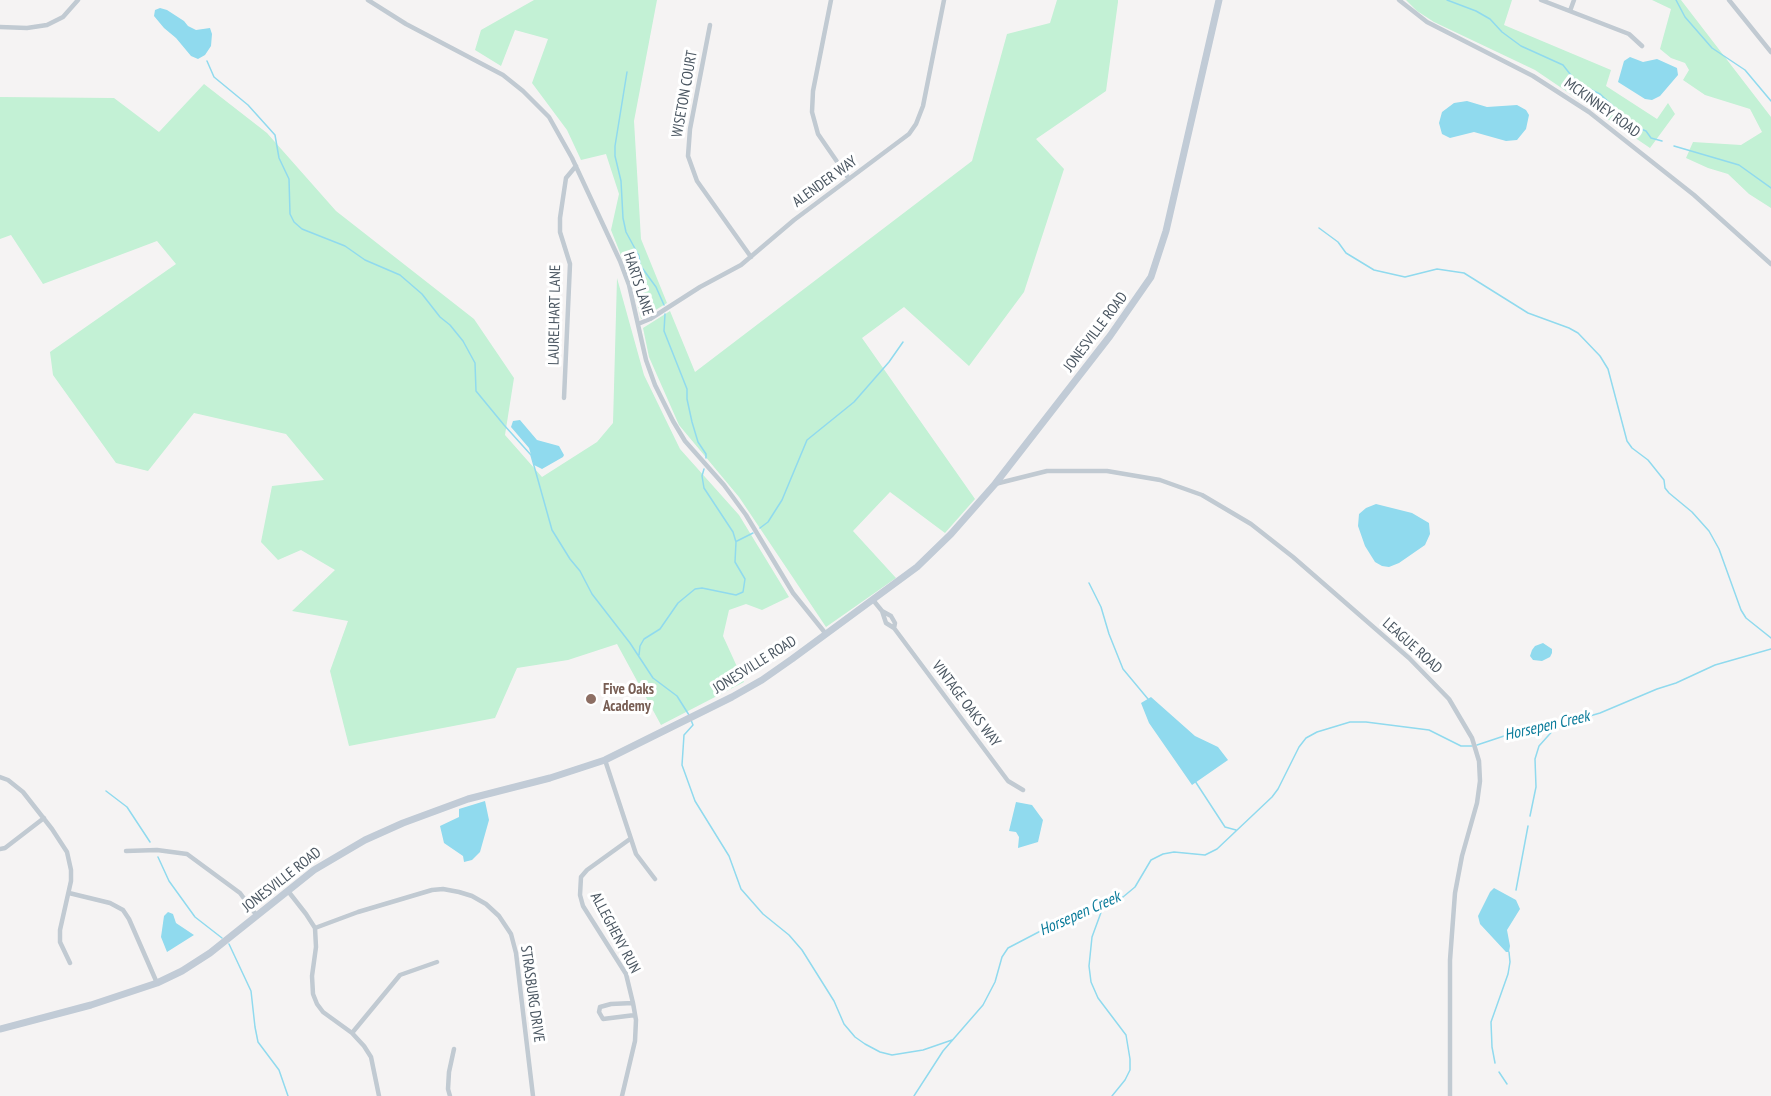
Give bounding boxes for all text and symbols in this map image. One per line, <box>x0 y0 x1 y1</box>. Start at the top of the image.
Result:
street label: WISETON COURT <box>669 49 701 139</box>
street label: MCKINNEY ROAD <box>1560 74 1644 142</box>
street label: ALENDER WAY <box>789 153 861 211</box>
street label: HARTS LANE <box>619 250 657 318</box>
street label: LAURELHART LANE <box>545 265 565 365</box>
street label: JONESVILLE ROAD <box>1060 289 1132 375</box>
street label: LEAGUE ROAD <box>1379 615 1445 677</box>
street label: JONESVILLE ROAD <box>710 632 800 698</box>
street label: VINTAGE OAKS WAY <box>928 657 1004 751</box>
place label: Five Oaks Academy <box>603 681 654 716</box>
marker: Five Oaks Academy <box>584 692 598 706</box>
water label: Horsepen Creek <box>1503 707 1591 745</box>
street label: JONESVILLE ROAD <box>239 844 325 916</box>
water label: Horsepen Creek <box>1037 888 1123 940</box>
street label: ALLEGHENY RUN <box>586 889 644 977</box>
street label: STRASBURG DRIVE <box>516 944 548 1044</box>

